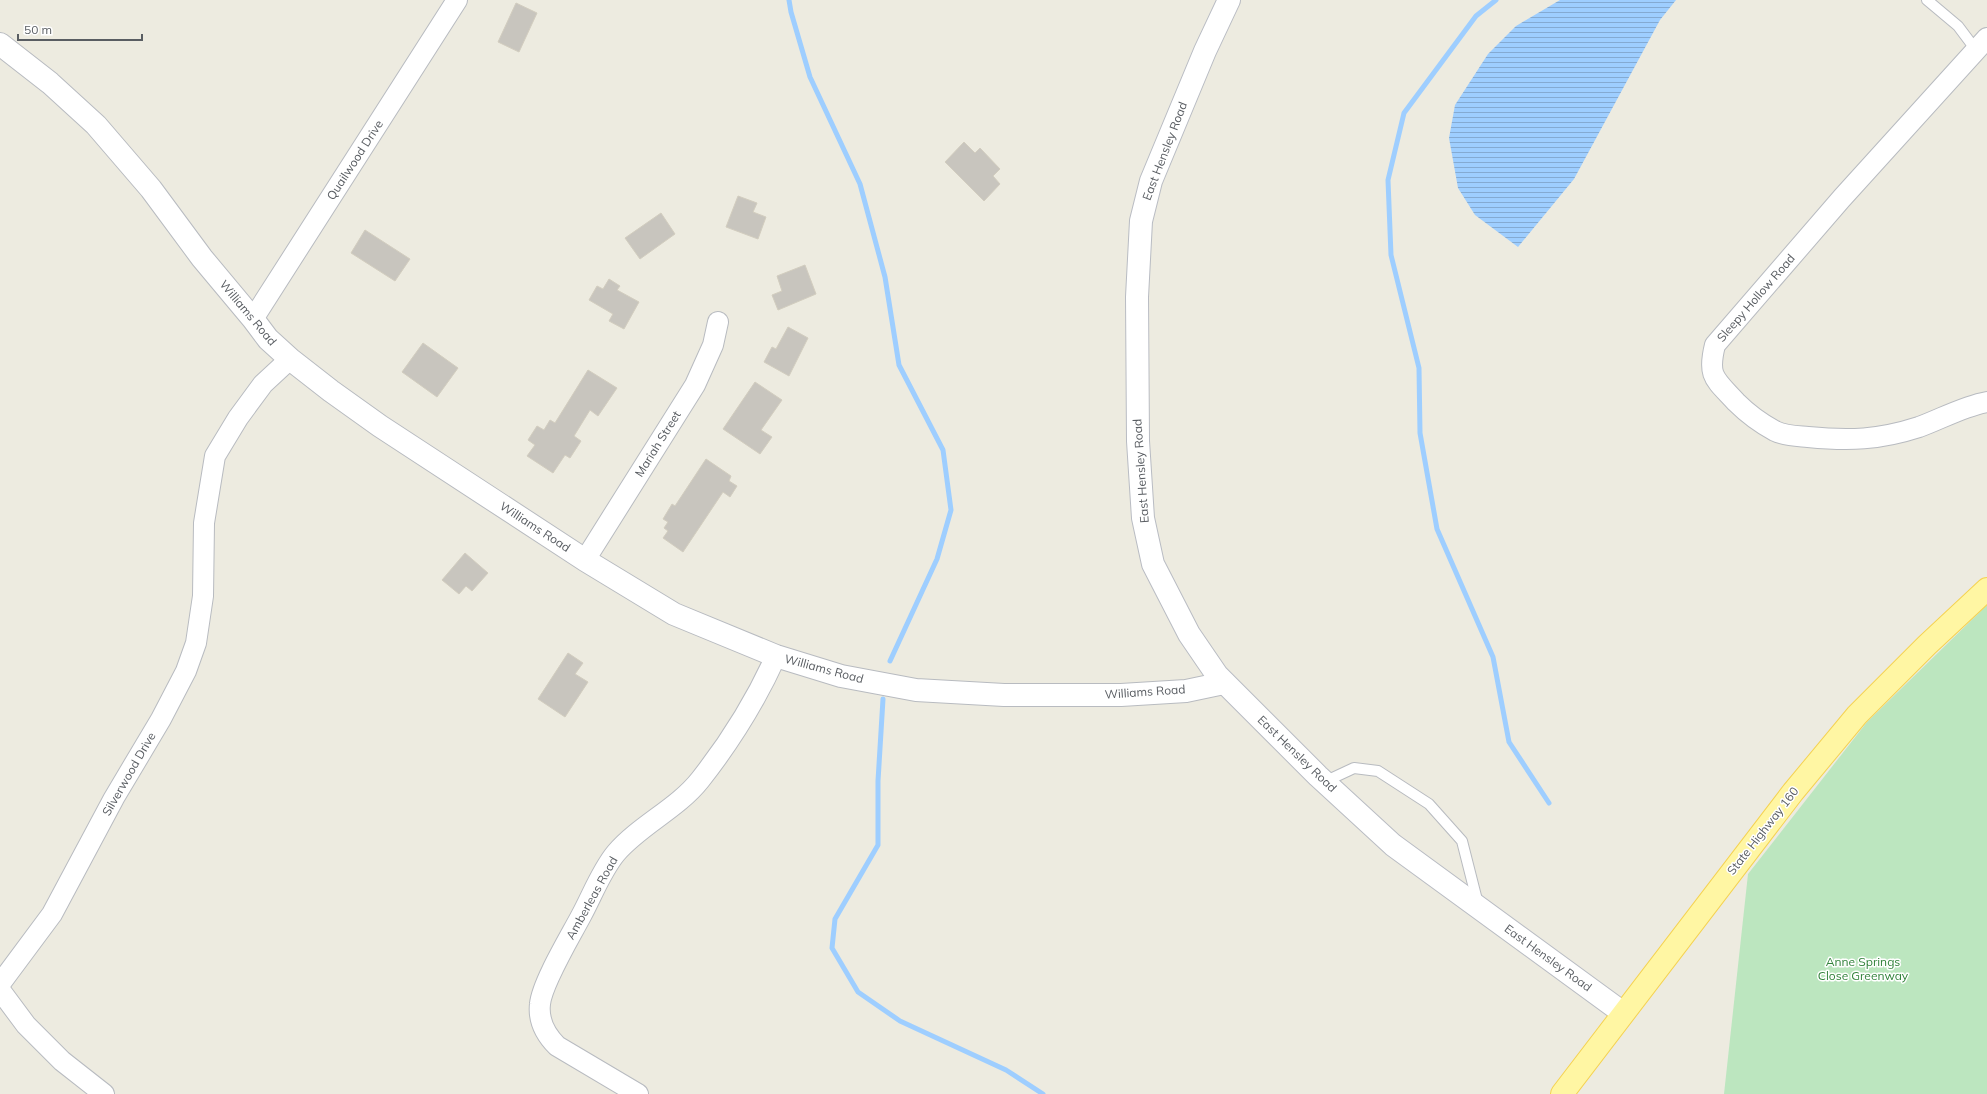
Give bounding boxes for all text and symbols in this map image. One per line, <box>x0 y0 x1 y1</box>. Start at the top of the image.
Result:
scale bar <box>18 16 142 42</box>
text: 50 m <box>24 22 52 37</box>
street label: East Hensley Road <box>1139 99 1190 202</box>
street label: Quailwood Drive <box>323 117 386 203</box>
street label: Sleepy Hollow Road <box>1713 251 1798 345</box>
street label: Williams Road <box>217 277 280 349</box>
street label: Mariah Street <box>631 408 684 480</box>
street label: East Hensley Road <box>1129 418 1152 524</box>
street label: Williams Road <box>497 498 573 555</box>
street label: Williams Road <box>783 651 865 686</box>
street label: Williams Road <box>1104 681 1186 702</box>
street label: East Hensley Road <box>1255 712 1340 795</box>
street label: Silverwood Drive <box>99 729 159 818</box>
street label: State Highway 160 <box>1724 784 1802 878</box>
street label: Amberleas Road <box>563 854 621 942</box>
street label: East Hensley Road <box>1502 921 1595 994</box>
park label: Anne Springs Close Greenway <box>1818 954 1909 983</box>

